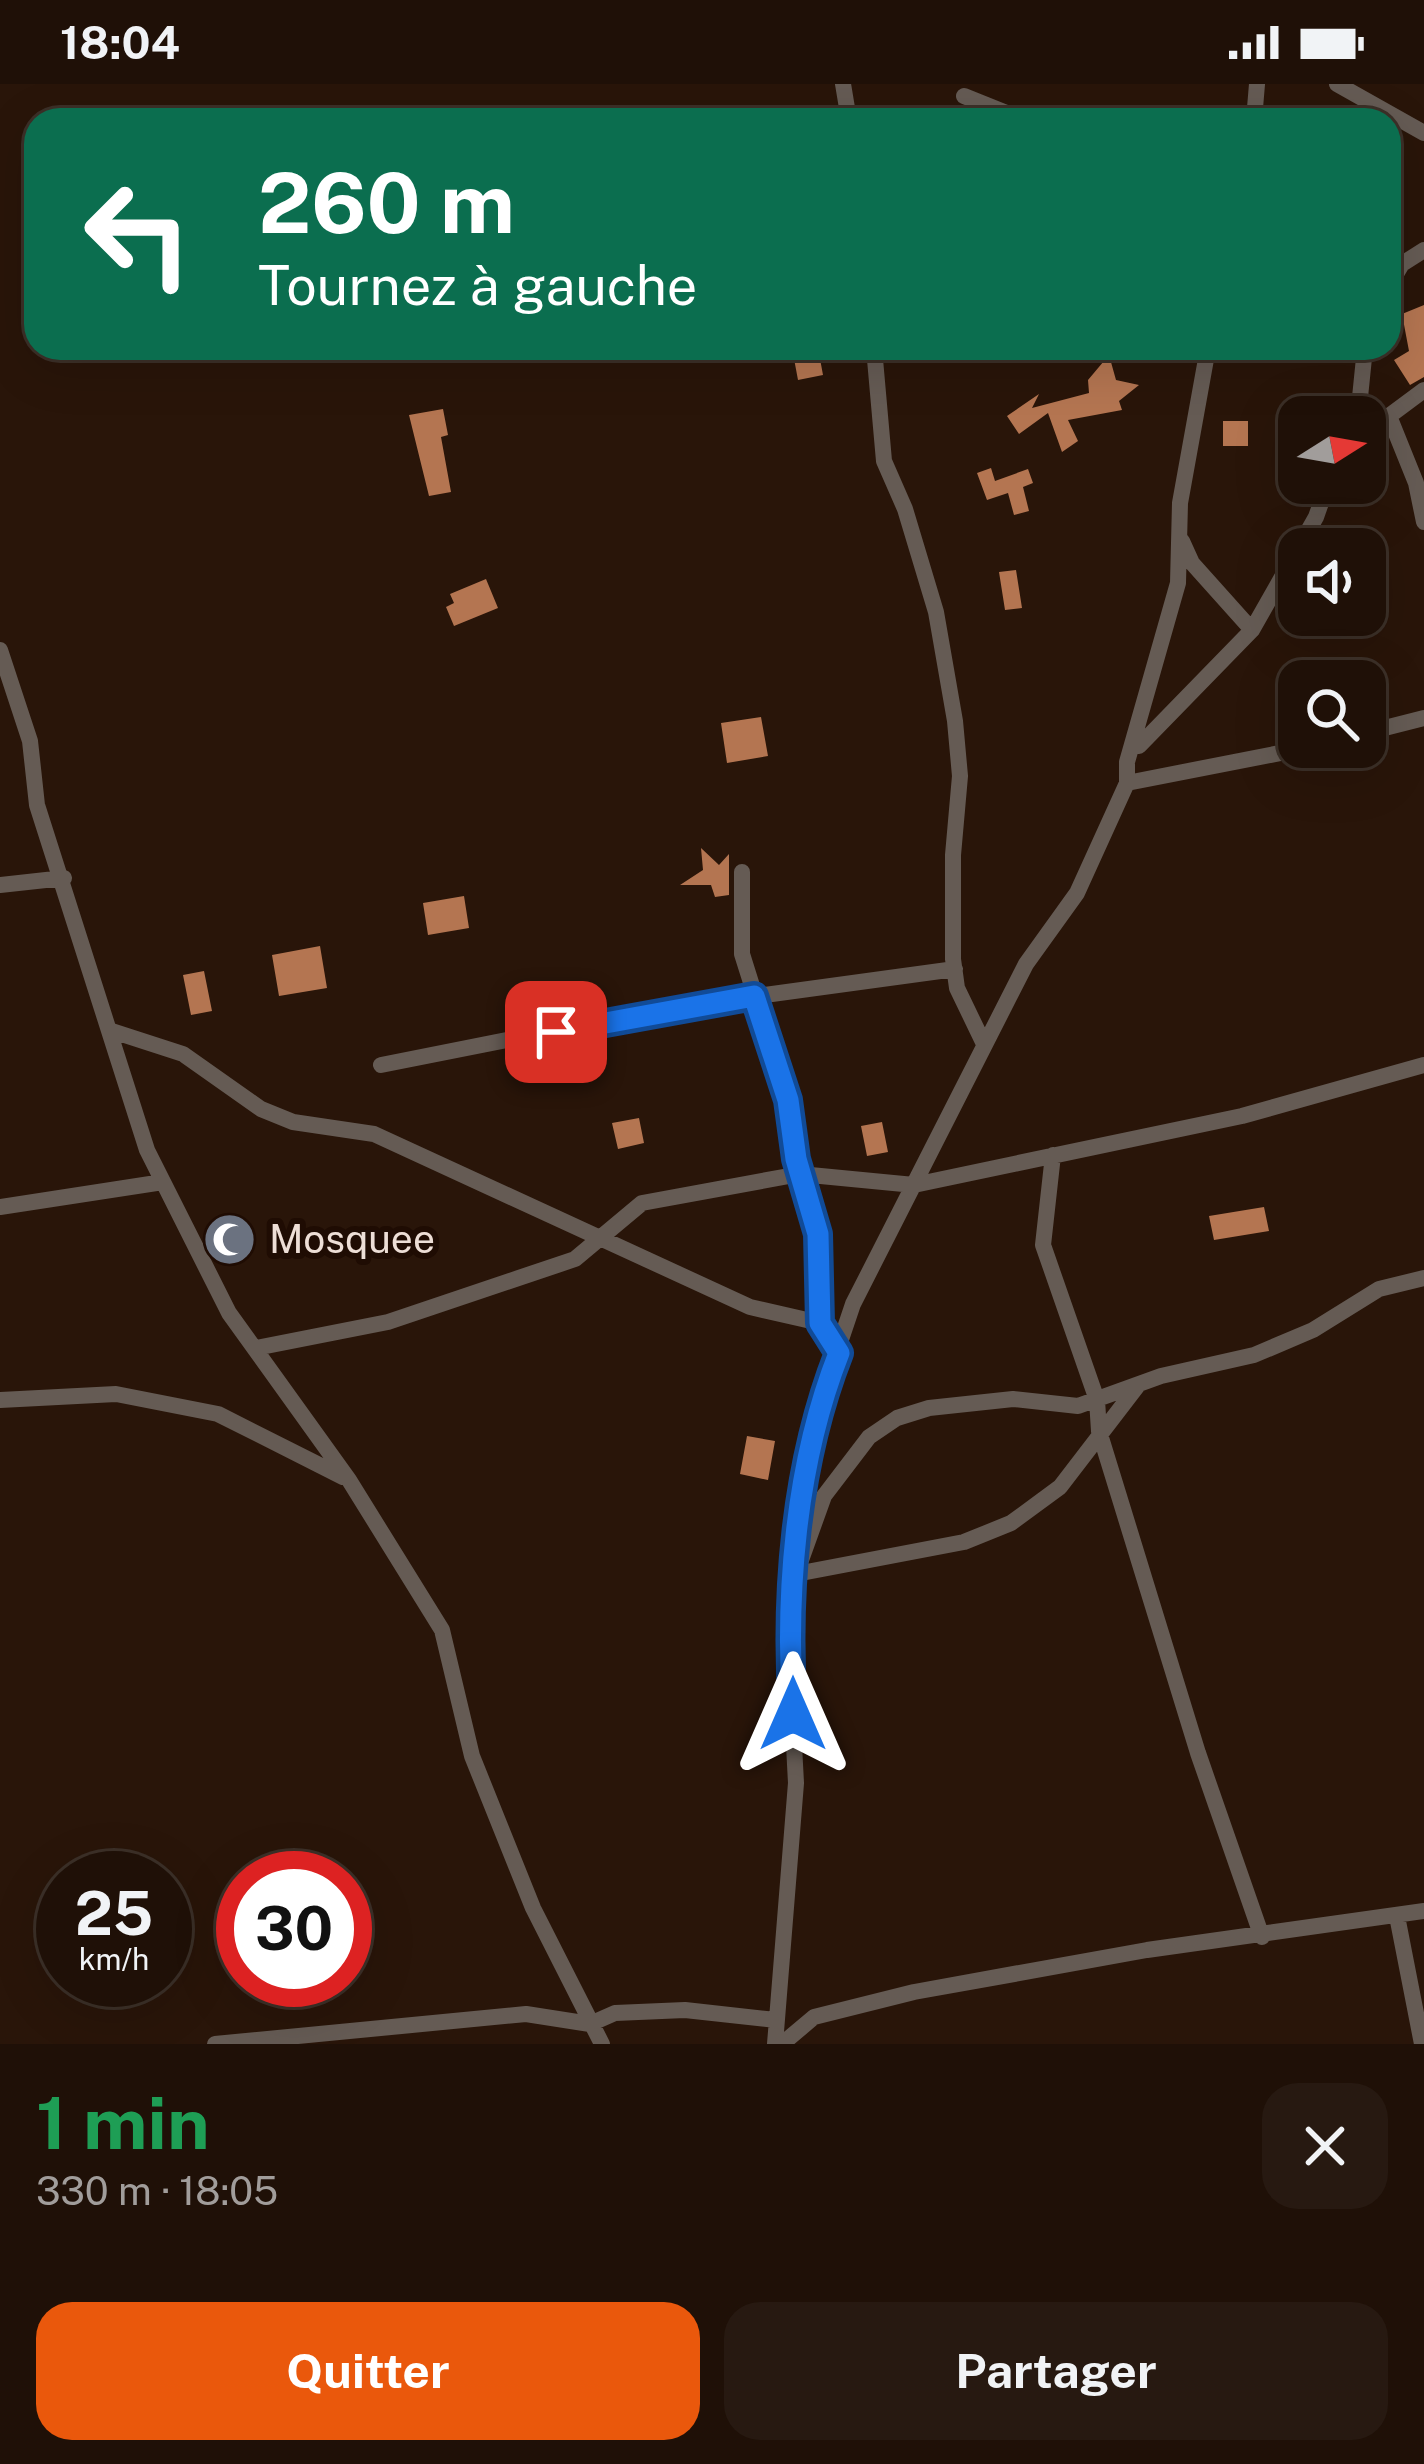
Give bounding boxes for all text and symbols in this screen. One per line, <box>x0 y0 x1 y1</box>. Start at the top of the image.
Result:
text: 18:04 <box>60 16 180 69</box>
text: 260 m <box>258 153 515 252</box>
icon: left <box>60 156 216 312</box>
text: Tournez à gauche <box>258 254 697 317</box>
north arrow <box>1278 396 1386 504</box>
map controls <box>1278 396 1386 768</box>
button: sound <box>1278 528 1386 636</box>
button: search <box>1278 660 1386 768</box>
pin <box>505 981 607 1083</box>
icon: arrive <box>523 999 589 1065</box>
mosque icon: Mosquee <box>202 1211 258 1267</box>
place label: Mosquee <box>269 1216 435 1262</box>
position arrow <box>730 1651 856 1777</box>
speed limit sign: 30 <box>216 1851 372 2007</box>
text: 25 <box>75 1878 153 1949</box>
text: km/h <box>79 1941 149 1977</box>
text: 1 min <box>36 2081 210 2165</box>
button: close <box>1262 2083 1388 2209</box>
text: 330 m · 18:05 <box>36 2168 278 2214</box>
button: Quitter <box>36 2302 700 2440</box>
button: Partager <box>724 2302 1388 2440</box>

